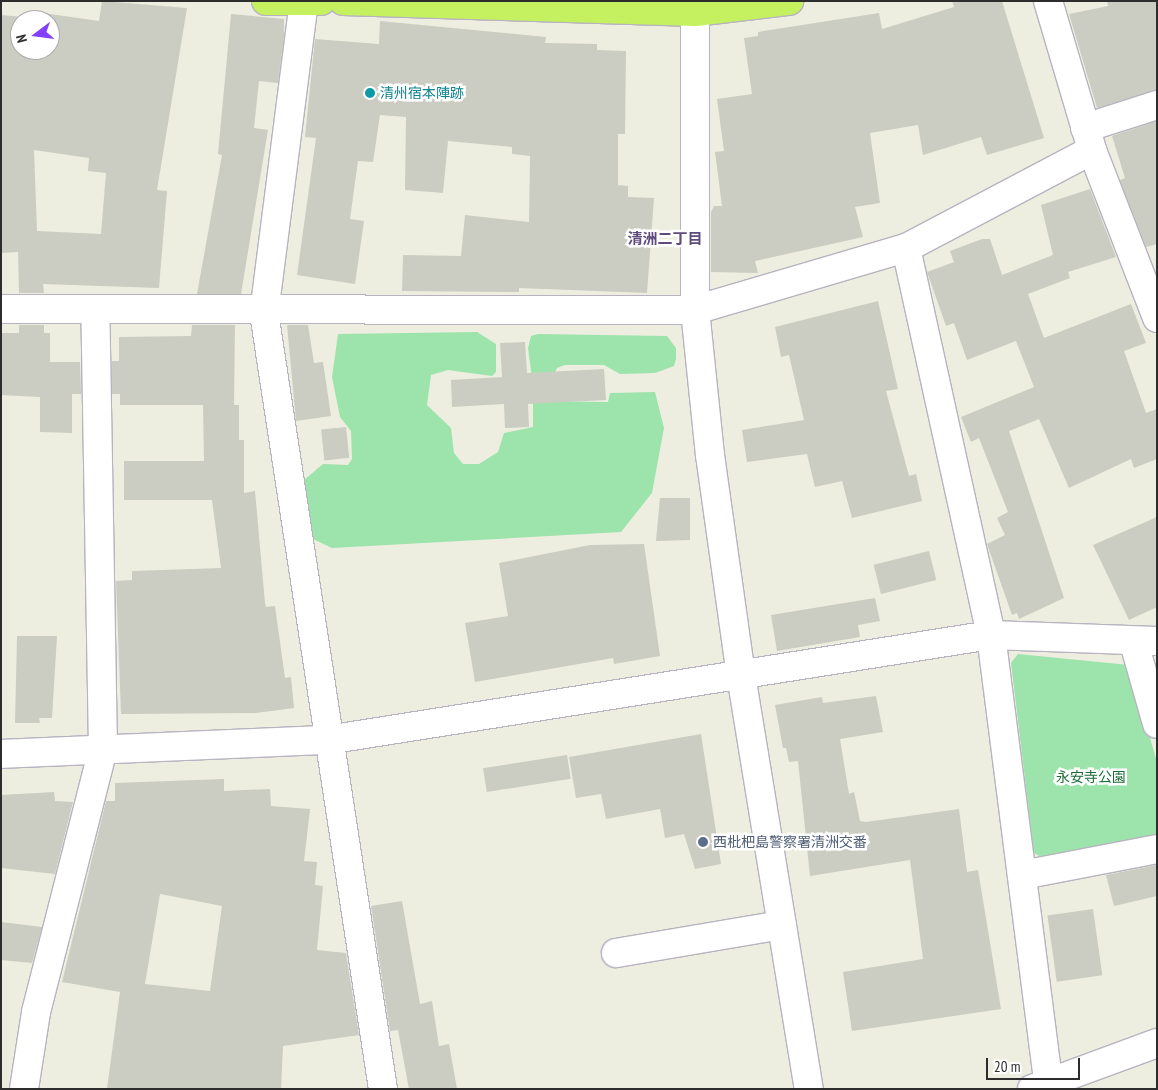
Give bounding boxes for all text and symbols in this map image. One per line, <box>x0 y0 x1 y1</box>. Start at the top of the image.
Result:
north arrow <box>10 10 60 60</box>
text: N <box>12 33 31 45</box>
place label: 清州宿本陣跡 <box>380 85 464 101</box>
marker: 清州宿本陣跡 <box>364 87 376 99</box>
district label: 清洲二丁目 <box>628 230 702 248</box>
park label: 永安寺公園 <box>1056 769 1126 785</box>
place label: 西枇杷島警察署清洲交番 <box>713 834 867 850</box>
marker: 西枇杷島警察署清洲交番 <box>697 836 709 848</box>
scale bar <box>988 1048 1082 1080</box>
text: 20 m <box>994 1057 1020 1076</box>

